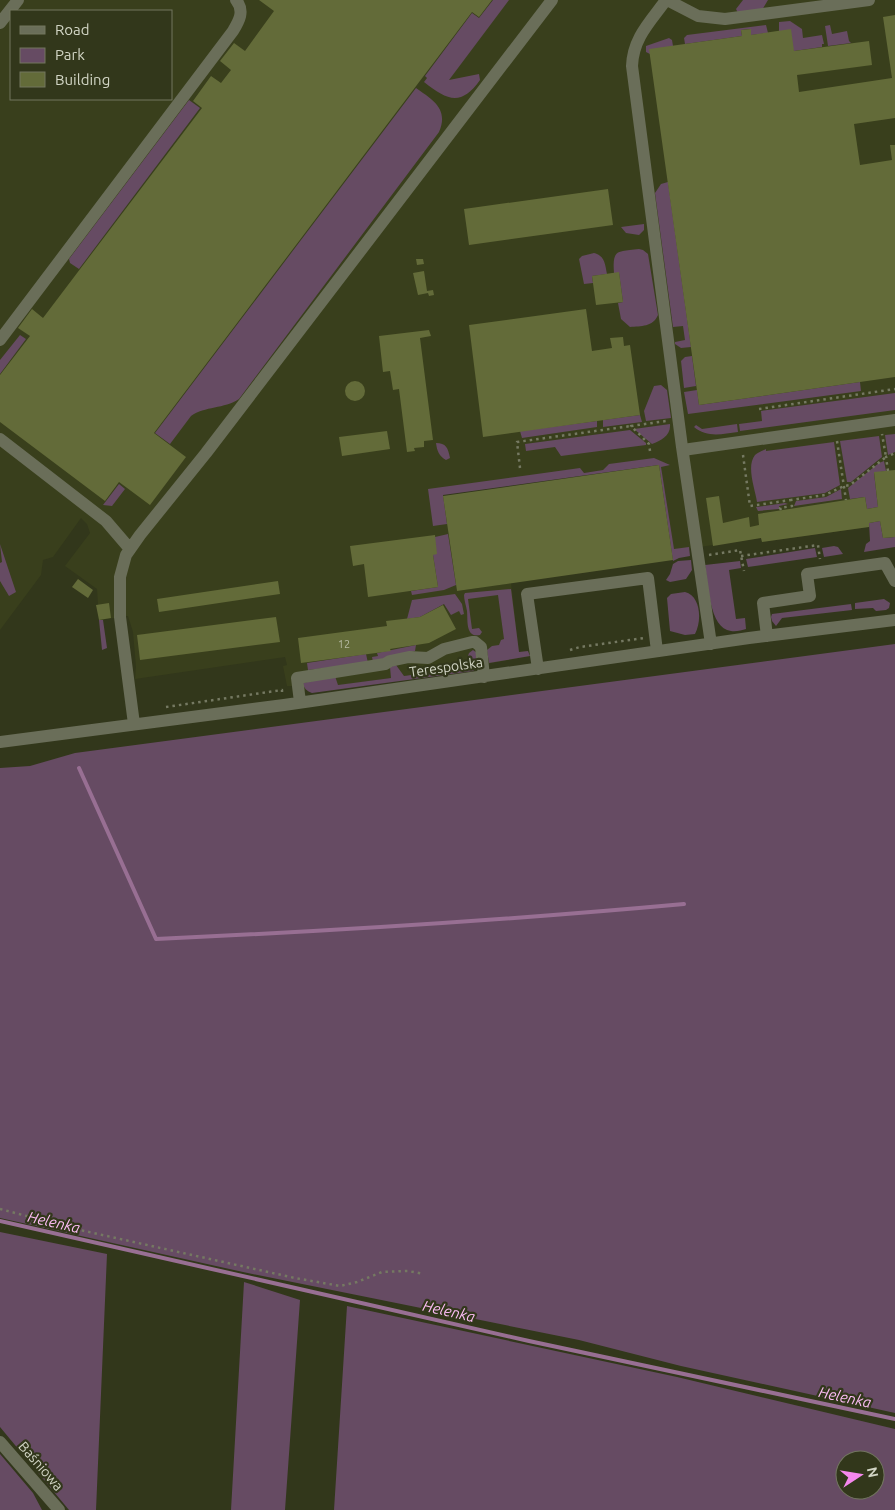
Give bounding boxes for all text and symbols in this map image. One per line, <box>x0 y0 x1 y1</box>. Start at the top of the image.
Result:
legend <box>10 10 172 100</box>
text: Road <box>55 21 90 38</box>
text: Park <box>55 46 85 63</box>
text: Building <box>55 71 110 88</box>
house number: 12 <box>338 638 350 650</box>
street label: Terespolska <box>408 654 484 680</box>
water label: Helenka <box>26 1208 82 1236</box>
water label: Helenka <box>421 1297 477 1325</box>
water label: Helenka <box>817 1383 873 1411</box>
street label: Baśniowa <box>15 1438 67 1494</box>
north arrow <box>835 1450 885 1500</box>
text: N <box>864 1466 882 1479</box>

